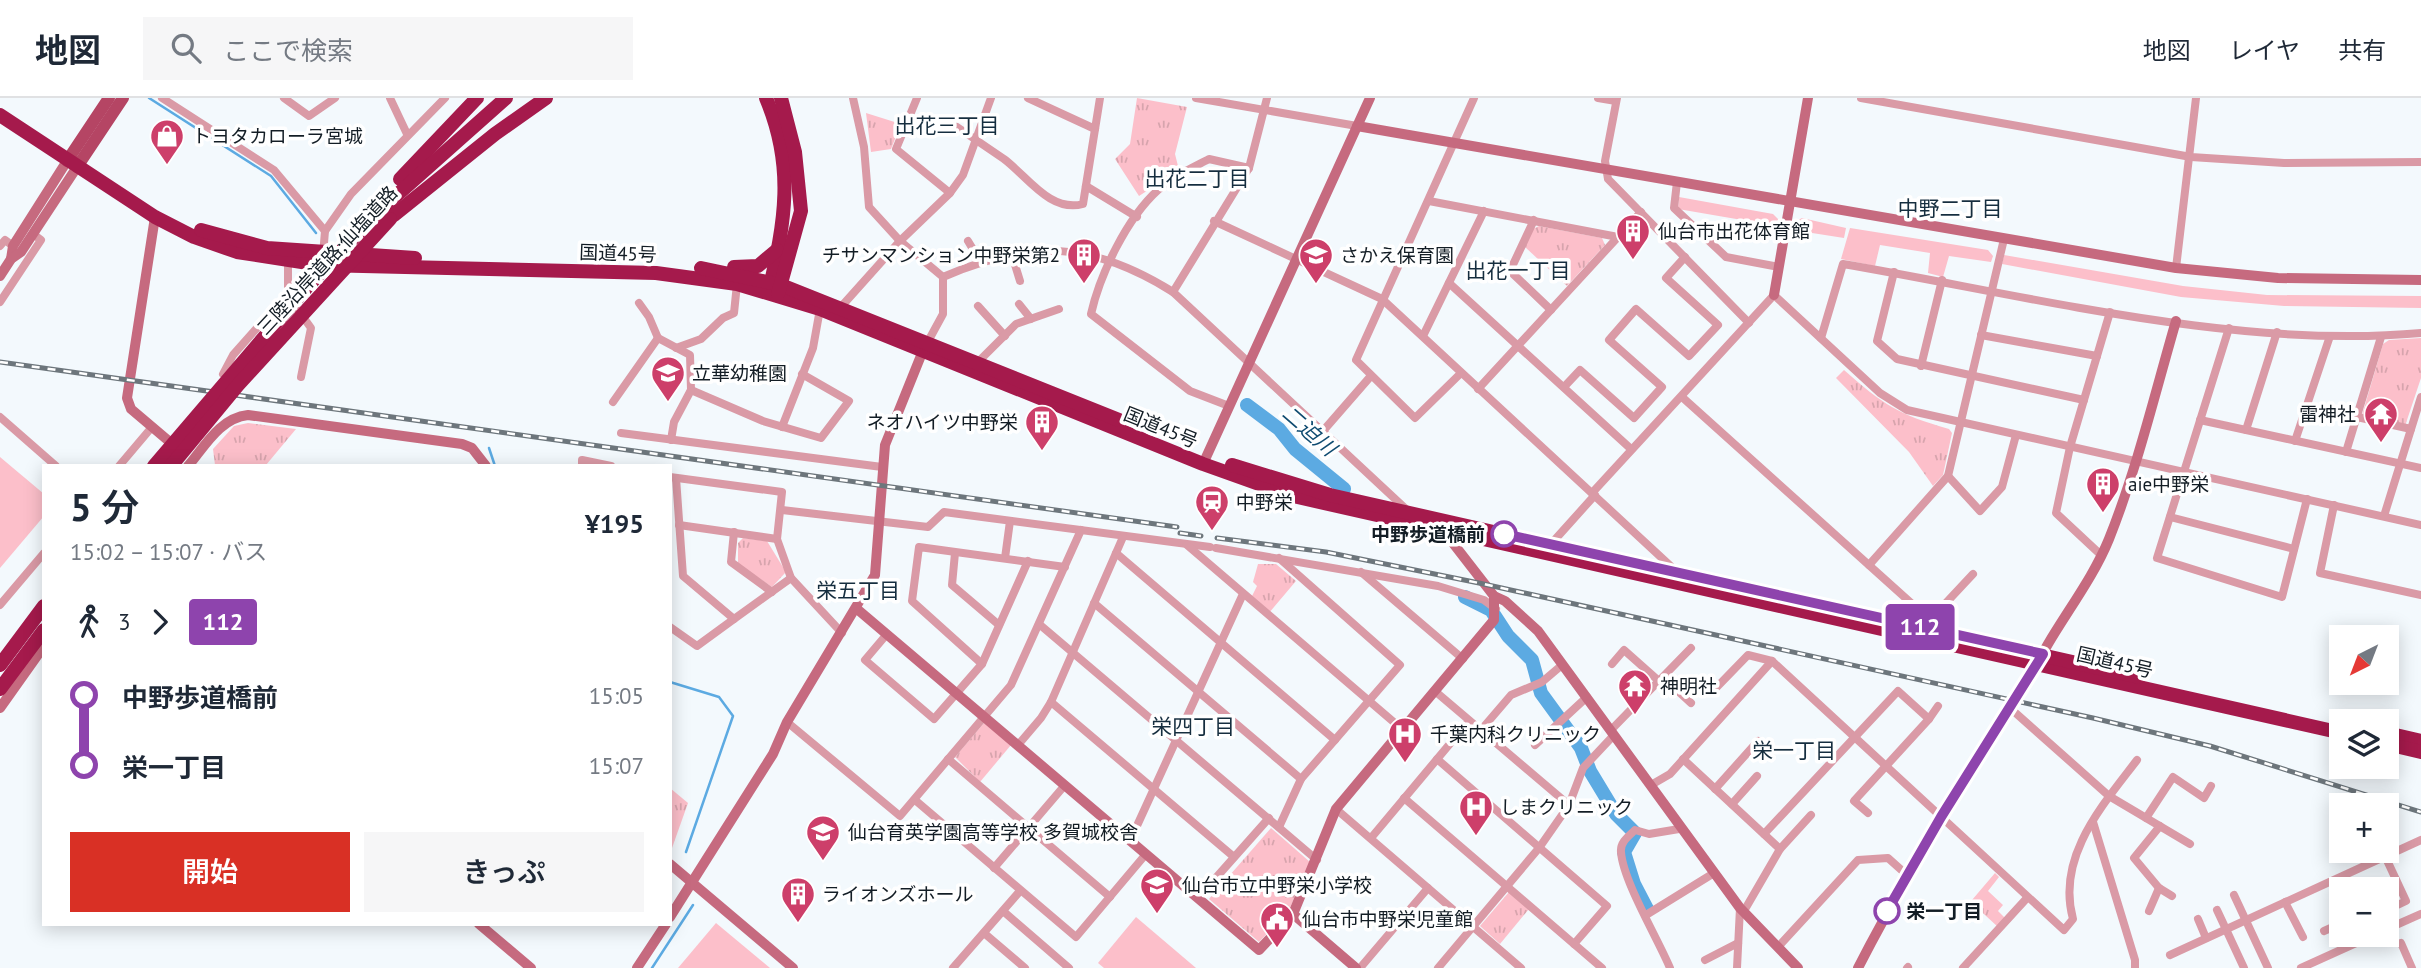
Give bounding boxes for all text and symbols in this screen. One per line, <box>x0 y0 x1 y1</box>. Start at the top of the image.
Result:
search box <box>143 17 633 80</box>
text: 地図 <box>35 28 101 71</box>
icon: search <box>167 29 205 67</box>
text: ここで検索 <box>223 34 353 67</box>
text: 地図 <box>2143 35 2191 66</box>
text: レイヤ <box>2229 35 2300 66</box>
text: 共有 <box>2338 35 2386 66</box>
district label: 出花三丁目 <box>895 112 1000 139</box>
shop icon: トヨタカローラ宮城 <box>148 117 186 166</box>
place label: トヨタカローラ宮城 <box>192 124 363 148</box>
district label: 出花二丁目 <box>1145 165 1250 192</box>
street label: 三陸沿岸道路;仙塩道路 <box>252 181 402 339</box>
district label: 中野二丁目 <box>1898 195 2003 222</box>
building icon: 仙台市出花体育館 <box>1614 212 1652 261</box>
place label: 仙台市出花体育館 <box>1658 219 1810 243</box>
building icon: チサンマンション中野栄第2 <box>1065 236 1103 285</box>
school or university icon: さかえ保育園 <box>1297 236 1335 285</box>
street label: 国道45号 <box>579 240 657 266</box>
place label: チサンマンション中野栄第2 <box>822 243 1060 267</box>
place label: さかえ保育園 <box>1340 243 1454 267</box>
district label: 出花一丁目 <box>1466 257 1571 284</box>
school or university icon: 立華幼稚園 <box>649 354 687 403</box>
place label: 立華幼稚園 <box>692 361 787 385</box>
temple icon: 雷神社 <box>2362 395 2400 444</box>
water label: 二迫川 <box>1277 400 1343 463</box>
street label: 国道45号 <box>1120 401 1202 453</box>
place label: 雷神社 <box>2299 402 2356 426</box>
building icon: ネオハイツ中野栄 <box>1023 403 1061 452</box>
place label: ネオハイツ中野栄 <box>866 410 1018 434</box>
building icon: aie中野栄 <box>2084 465 2122 514</box>
place label: aie中野栄 <box>2128 472 2209 496</box>
text: 5 分 <box>70 482 139 531</box>
station icon: 中野栄 <box>1193 483 1231 532</box>
place label: 中野栄 <box>1236 490 1293 514</box>
text: ¥195 <box>585 507 644 540</box>
marker: 中野歩道橋前 <box>1491 521 1517 547</box>
place label: 中野歩道橋前 <box>1371 522 1485 546</box>
text: 15:02 – 15:07 · バス <box>70 537 267 566</box>
district label: 栄五丁目 <box>816 577 900 604</box>
icon: walk <box>70 603 108 641</box>
icon: forward <box>141 603 179 641</box>
line badge: 112 <box>1880 604 1960 650</box>
text: 112 <box>203 606 243 637</box>
text: 3 <box>118 607 131 636</box>
text: 112 <box>1900 611 1940 642</box>
north arrow <box>2329 625 2399 695</box>
map controls <box>2329 625 2399 947</box>
street label: 国道45号 <box>2074 642 2156 682</box>
temple icon: 神明社 <box>1616 667 1654 716</box>
place label: 神明社 <box>1660 674 1717 698</box>
text: 中野歩道橋前 <box>122 681 278 714</box>
text: 15:05 <box>589 681 644 710</box>
button: layers <box>2329 709 2399 779</box>
district label: 栄四丁目 <box>1151 713 1235 740</box>
hospital icon: 千葉内科クリニック <box>1386 715 1424 764</box>
place label: 千葉内科クリニック <box>1430 722 1601 746</box>
district label: 栄一丁目 <box>1752 737 1836 764</box>
text: 栄一丁目 <box>122 751 226 784</box>
text: 15:07 <box>589 751 644 780</box>
hospital icon: しまクリニック <box>1457 788 1495 837</box>
button: + <box>2329 793 2399 863</box>
place label: しまクリニック <box>1500 795 1633 819</box>
school or university icon: 仙台育英学園高等学校 多賀城校舎 <box>804 813 842 862</box>
place label: 仙台育英学園高等学校 多賀城校舎 <box>848 820 1138 844</box>
button: 開始 <box>70 832 350 912</box>
button: きっぷ <box>364 832 644 912</box>
school or university icon: 仙台市立中野栄小学校 <box>1138 866 1176 915</box>
place label: 仙台市立中野栄小学校 <box>1182 873 1372 897</box>
building icon: ライオンズホール <box>779 875 817 924</box>
button: − <box>2329 877 2399 947</box>
place label: ライオンズホール <box>822 882 974 906</box>
marker: 栄一丁目 <box>1874 898 1900 924</box>
place label: 栄一丁目 <box>1906 899 1982 923</box>
public building icon: 仙台市中野栄児童館 <box>1258 900 1296 949</box>
place label: 仙台市中野栄児童館 <box>1302 907 1473 931</box>

